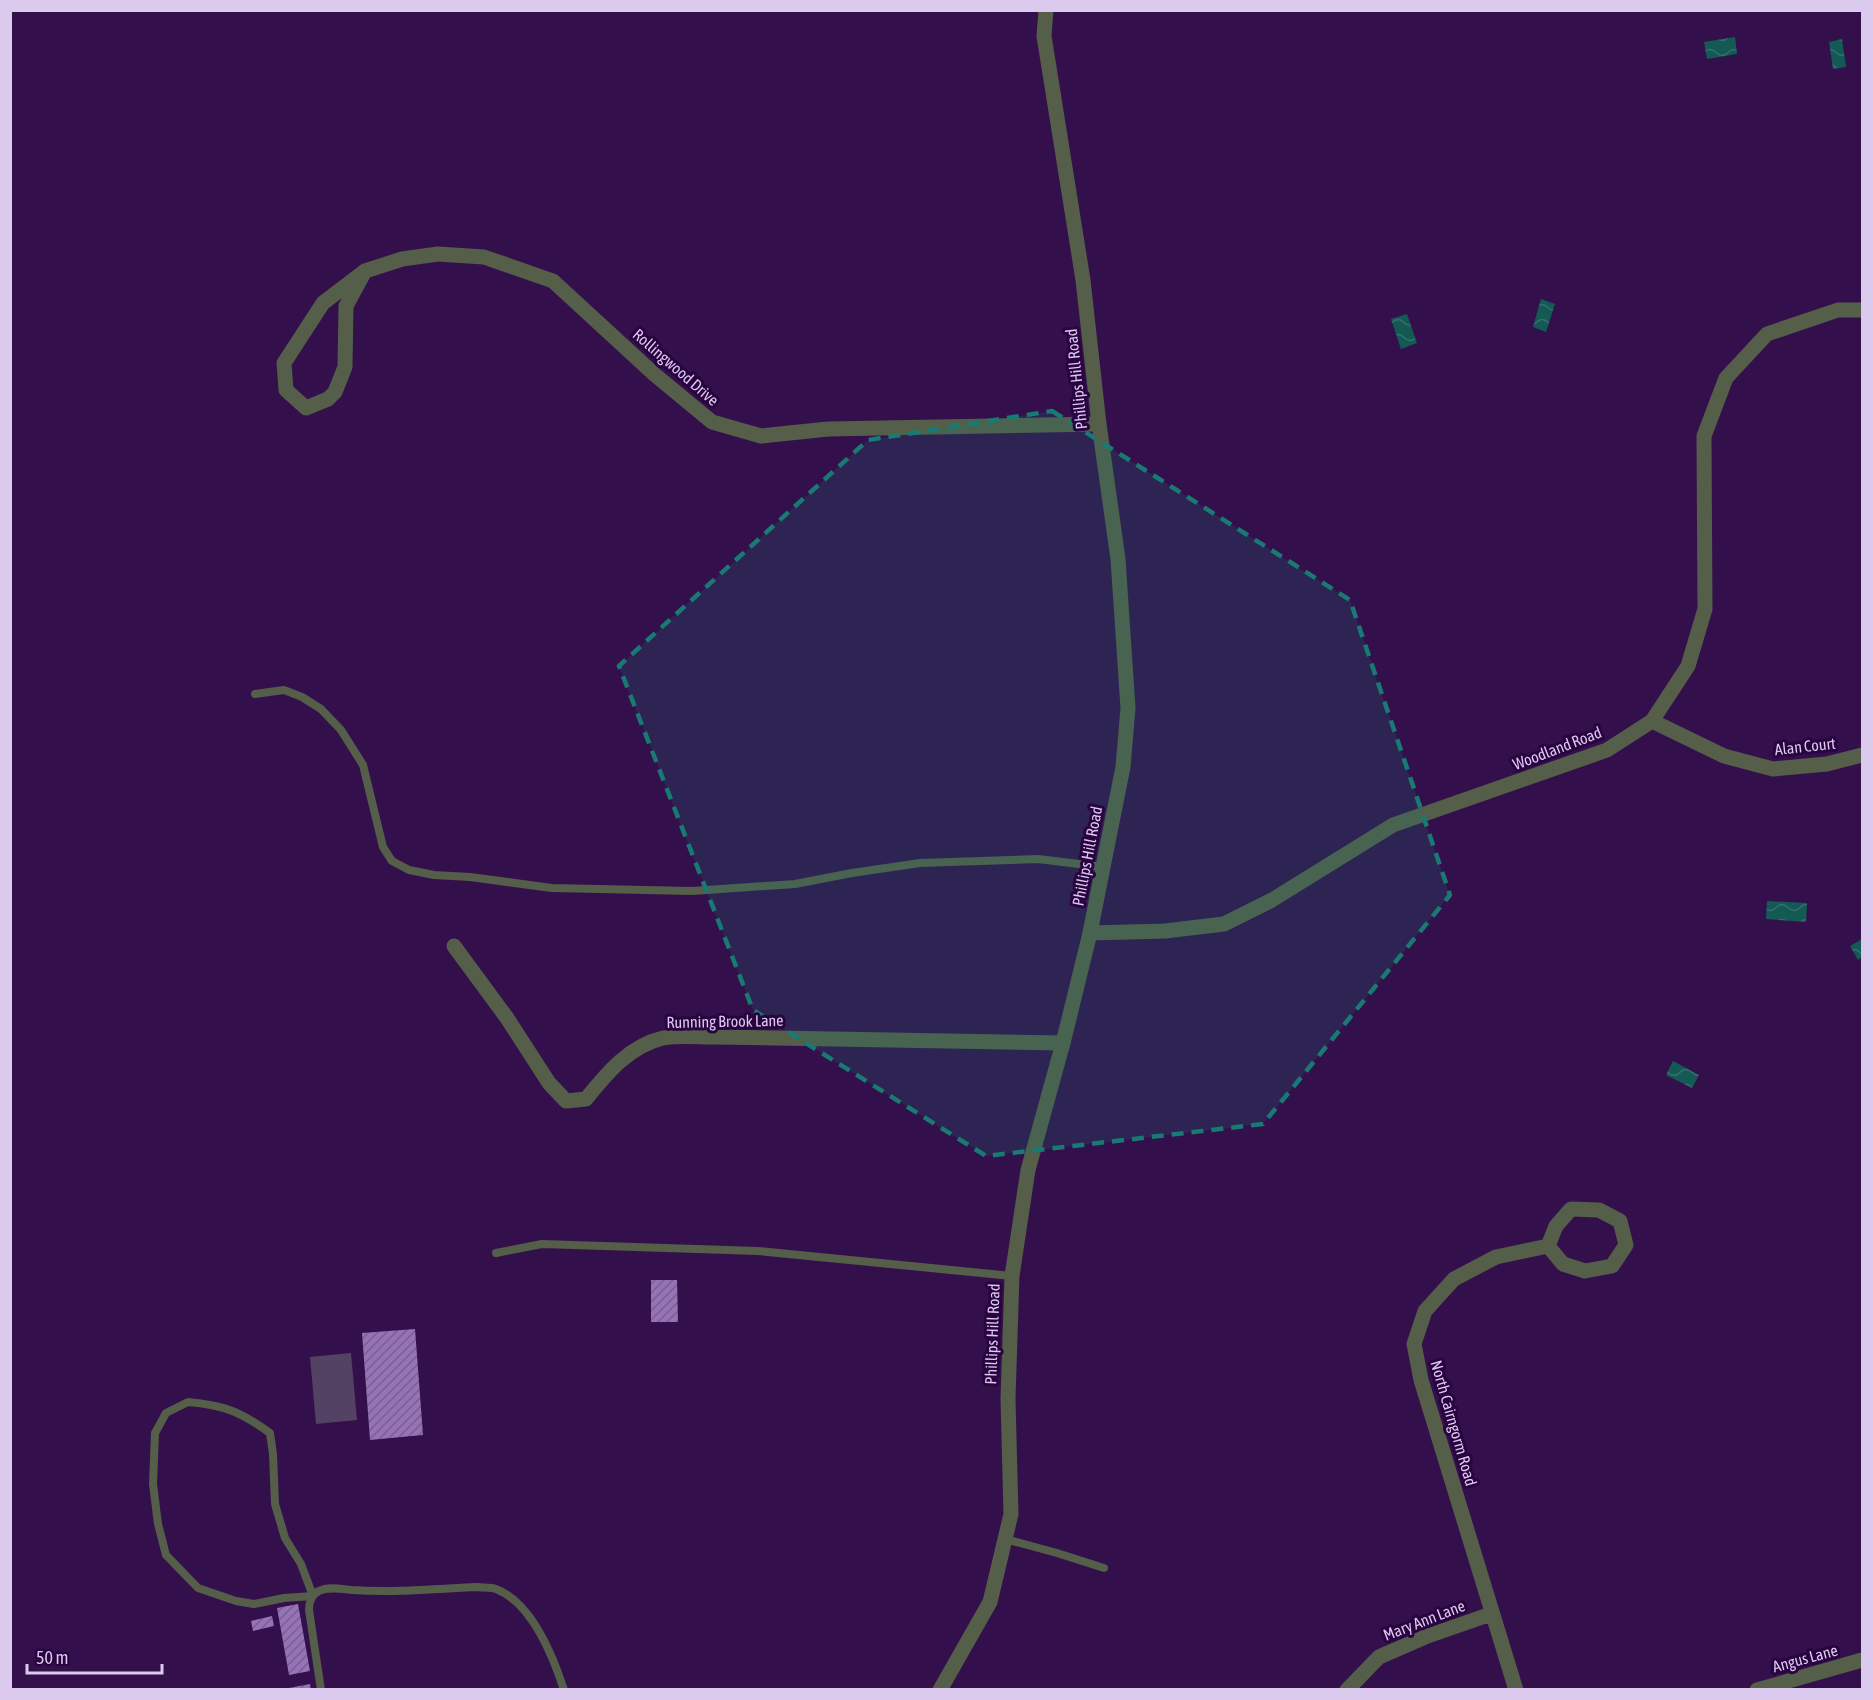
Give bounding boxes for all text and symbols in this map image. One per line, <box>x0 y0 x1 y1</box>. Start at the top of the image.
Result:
street label: Rollingwood Drive <box>629 325 723 410</box>
street label: Phillips Hill Road <box>1062 328 1091 430</box>
street label: Woodland Road <box>1510 723 1604 773</box>
street label: Alan Court <box>1774 734 1837 758</box>
street label: Phillips Hill Road <box>1069 805 1106 908</box>
street label: Running Brook Lane <box>666 1011 784 1032</box>
street label: Phillips Hill Road <box>981 1283 1004 1385</box>
street label: North Cairngorm Road <box>1426 1358 1481 1488</box>
street label: Mary Ann Lane <box>1381 1596 1468 1645</box>
scale bar <box>27 1637 162 1675</box>
street label: Angus Lane <box>1770 1641 1840 1676</box>
text: 50 m <box>36 1647 68 1668</box>

